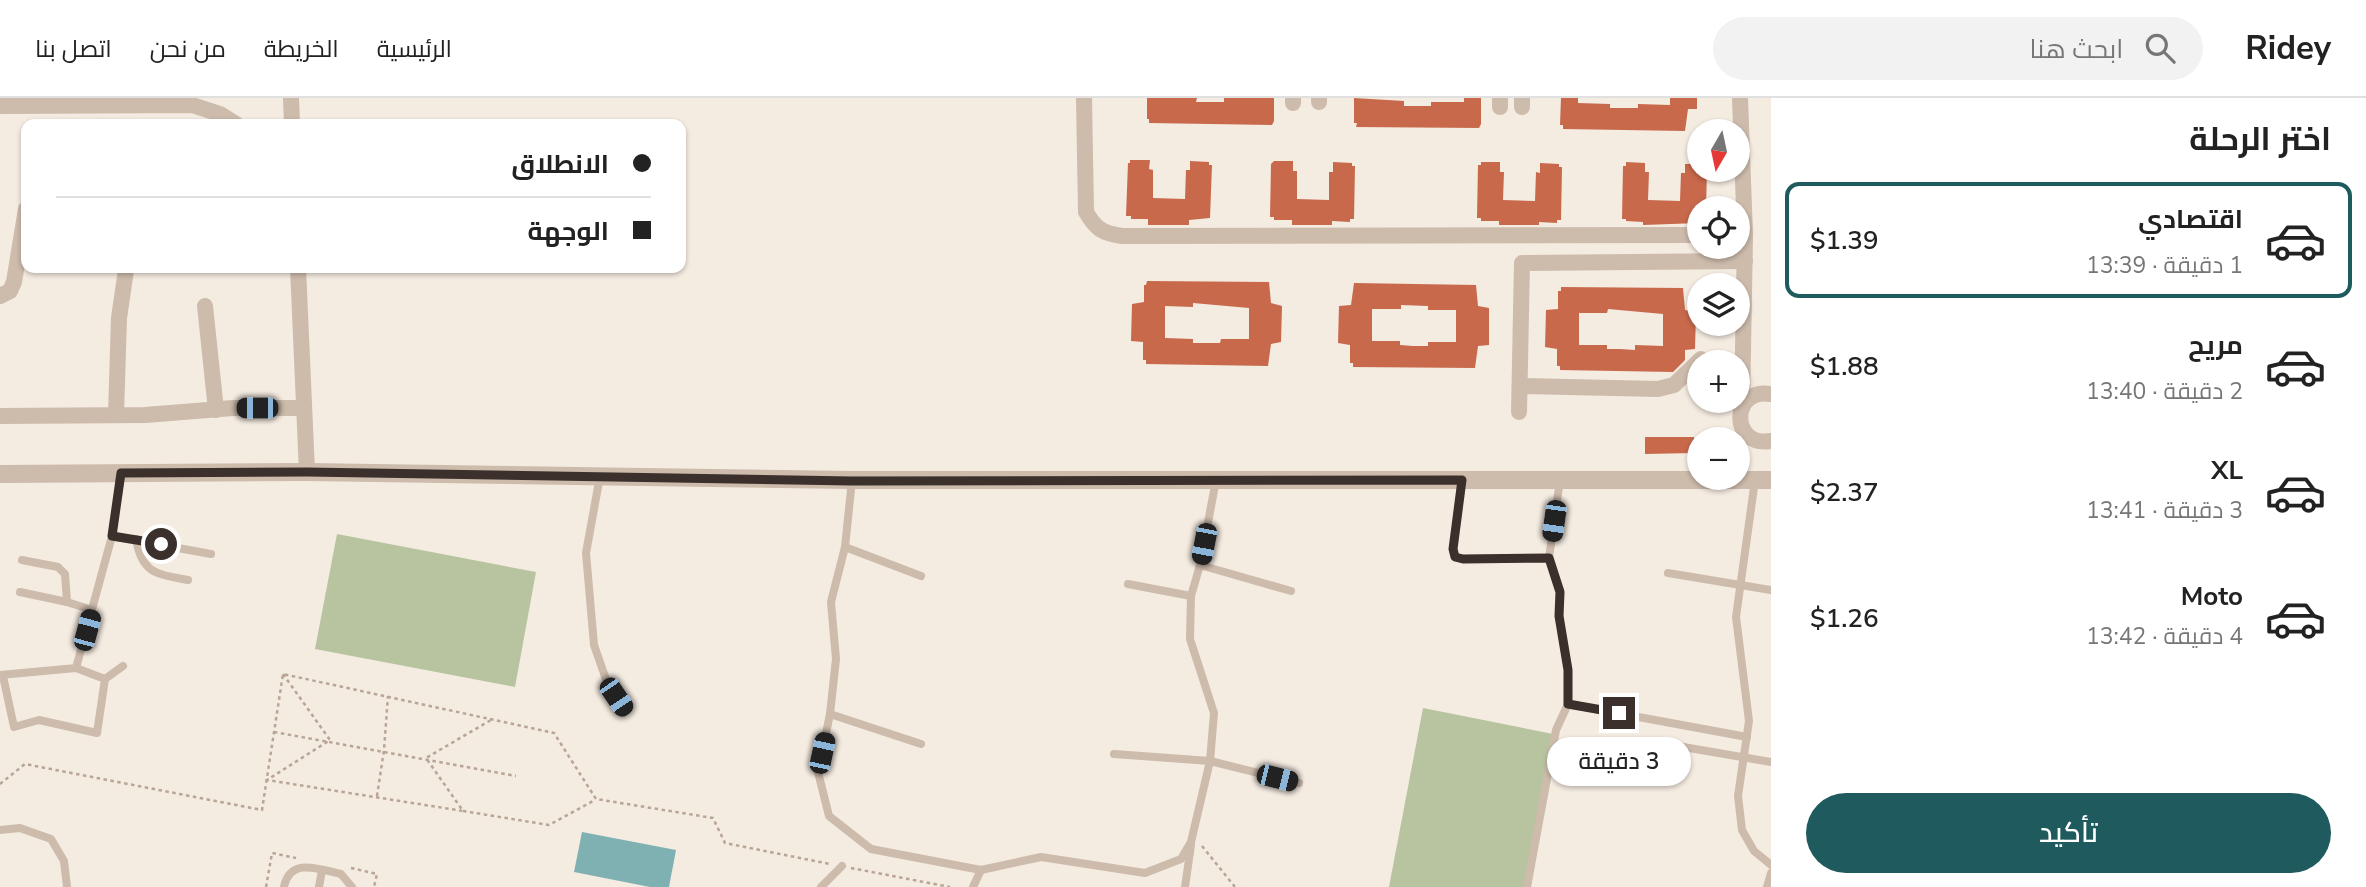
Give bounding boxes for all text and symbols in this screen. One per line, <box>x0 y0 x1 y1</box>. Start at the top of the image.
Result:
search box <box>1713 17 2203 80</box>
text: Ridey <box>2245 26 2331 71</box>
icon: search <box>2141 29 2179 67</box>
text: ابحث هنا <box>2030 32 2123 67</box>
text: اتصل بنا <box>35 33 112 65</box>
text: من نحن <box>150 33 226 65</box>
text: الخريطة <box>264 33 339 65</box>
text: الرئيسية <box>377 33 452 65</box>
text: اختر الرحلة <box>2189 118 2331 161</box>
north arrow <box>1687 119 1750 182</box>
map controls <box>1687 119 1750 490</box>
text: الانطلاق <box>511 147 609 182</box>
button: locate <box>1687 196 1750 259</box>
text: اقتصادي <box>2138 202 2243 237</box>
icon: car <box>2264 209 2327 272</box>
text: الوجهة <box>528 214 609 249</box>
text: $1.39 <box>1810 223 1879 258</box>
text: 1 دقيقة · 13:39 <box>2086 250 2243 281</box>
button: layers <box>1687 273 1750 336</box>
text: مريح <box>2188 328 2243 363</box>
icon: car <box>2264 335 2327 398</box>
text: $1.88 <box>1810 349 1879 384</box>
button: + <box>1687 350 1750 413</box>
text: 2 دقيقة · 13:40 <box>2086 376 2243 407</box>
car <box>237 398 279 419</box>
button: − <box>1687 427 1750 490</box>
text: XL <box>2211 453 2243 488</box>
icon: car <box>2264 461 2327 524</box>
text: $2.37 <box>1810 475 1879 510</box>
text: 3 دقيقة · 13:41 <box>2086 495 2243 526</box>
car <box>1541 499 1568 543</box>
car <box>1190 521 1219 567</box>
route start <box>145 528 177 560</box>
text: Moto <box>2181 579 2243 614</box>
icon: car <box>2264 587 2327 650</box>
text: $1.26 <box>1810 601 1879 636</box>
car <box>72 607 103 653</box>
text: 4 دقيقة · 13:42 <box>2086 621 2243 652</box>
car <box>596 674 637 720</box>
route end <box>1603 697 1635 729</box>
car <box>808 730 837 776</box>
callout: 3 دقيقة <box>1547 738 1691 786</box>
text: 3 دقيقة <box>1578 746 1660 777</box>
car <box>1255 763 1300 793</box>
button: تأكيد <box>1806 793 2331 873</box>

